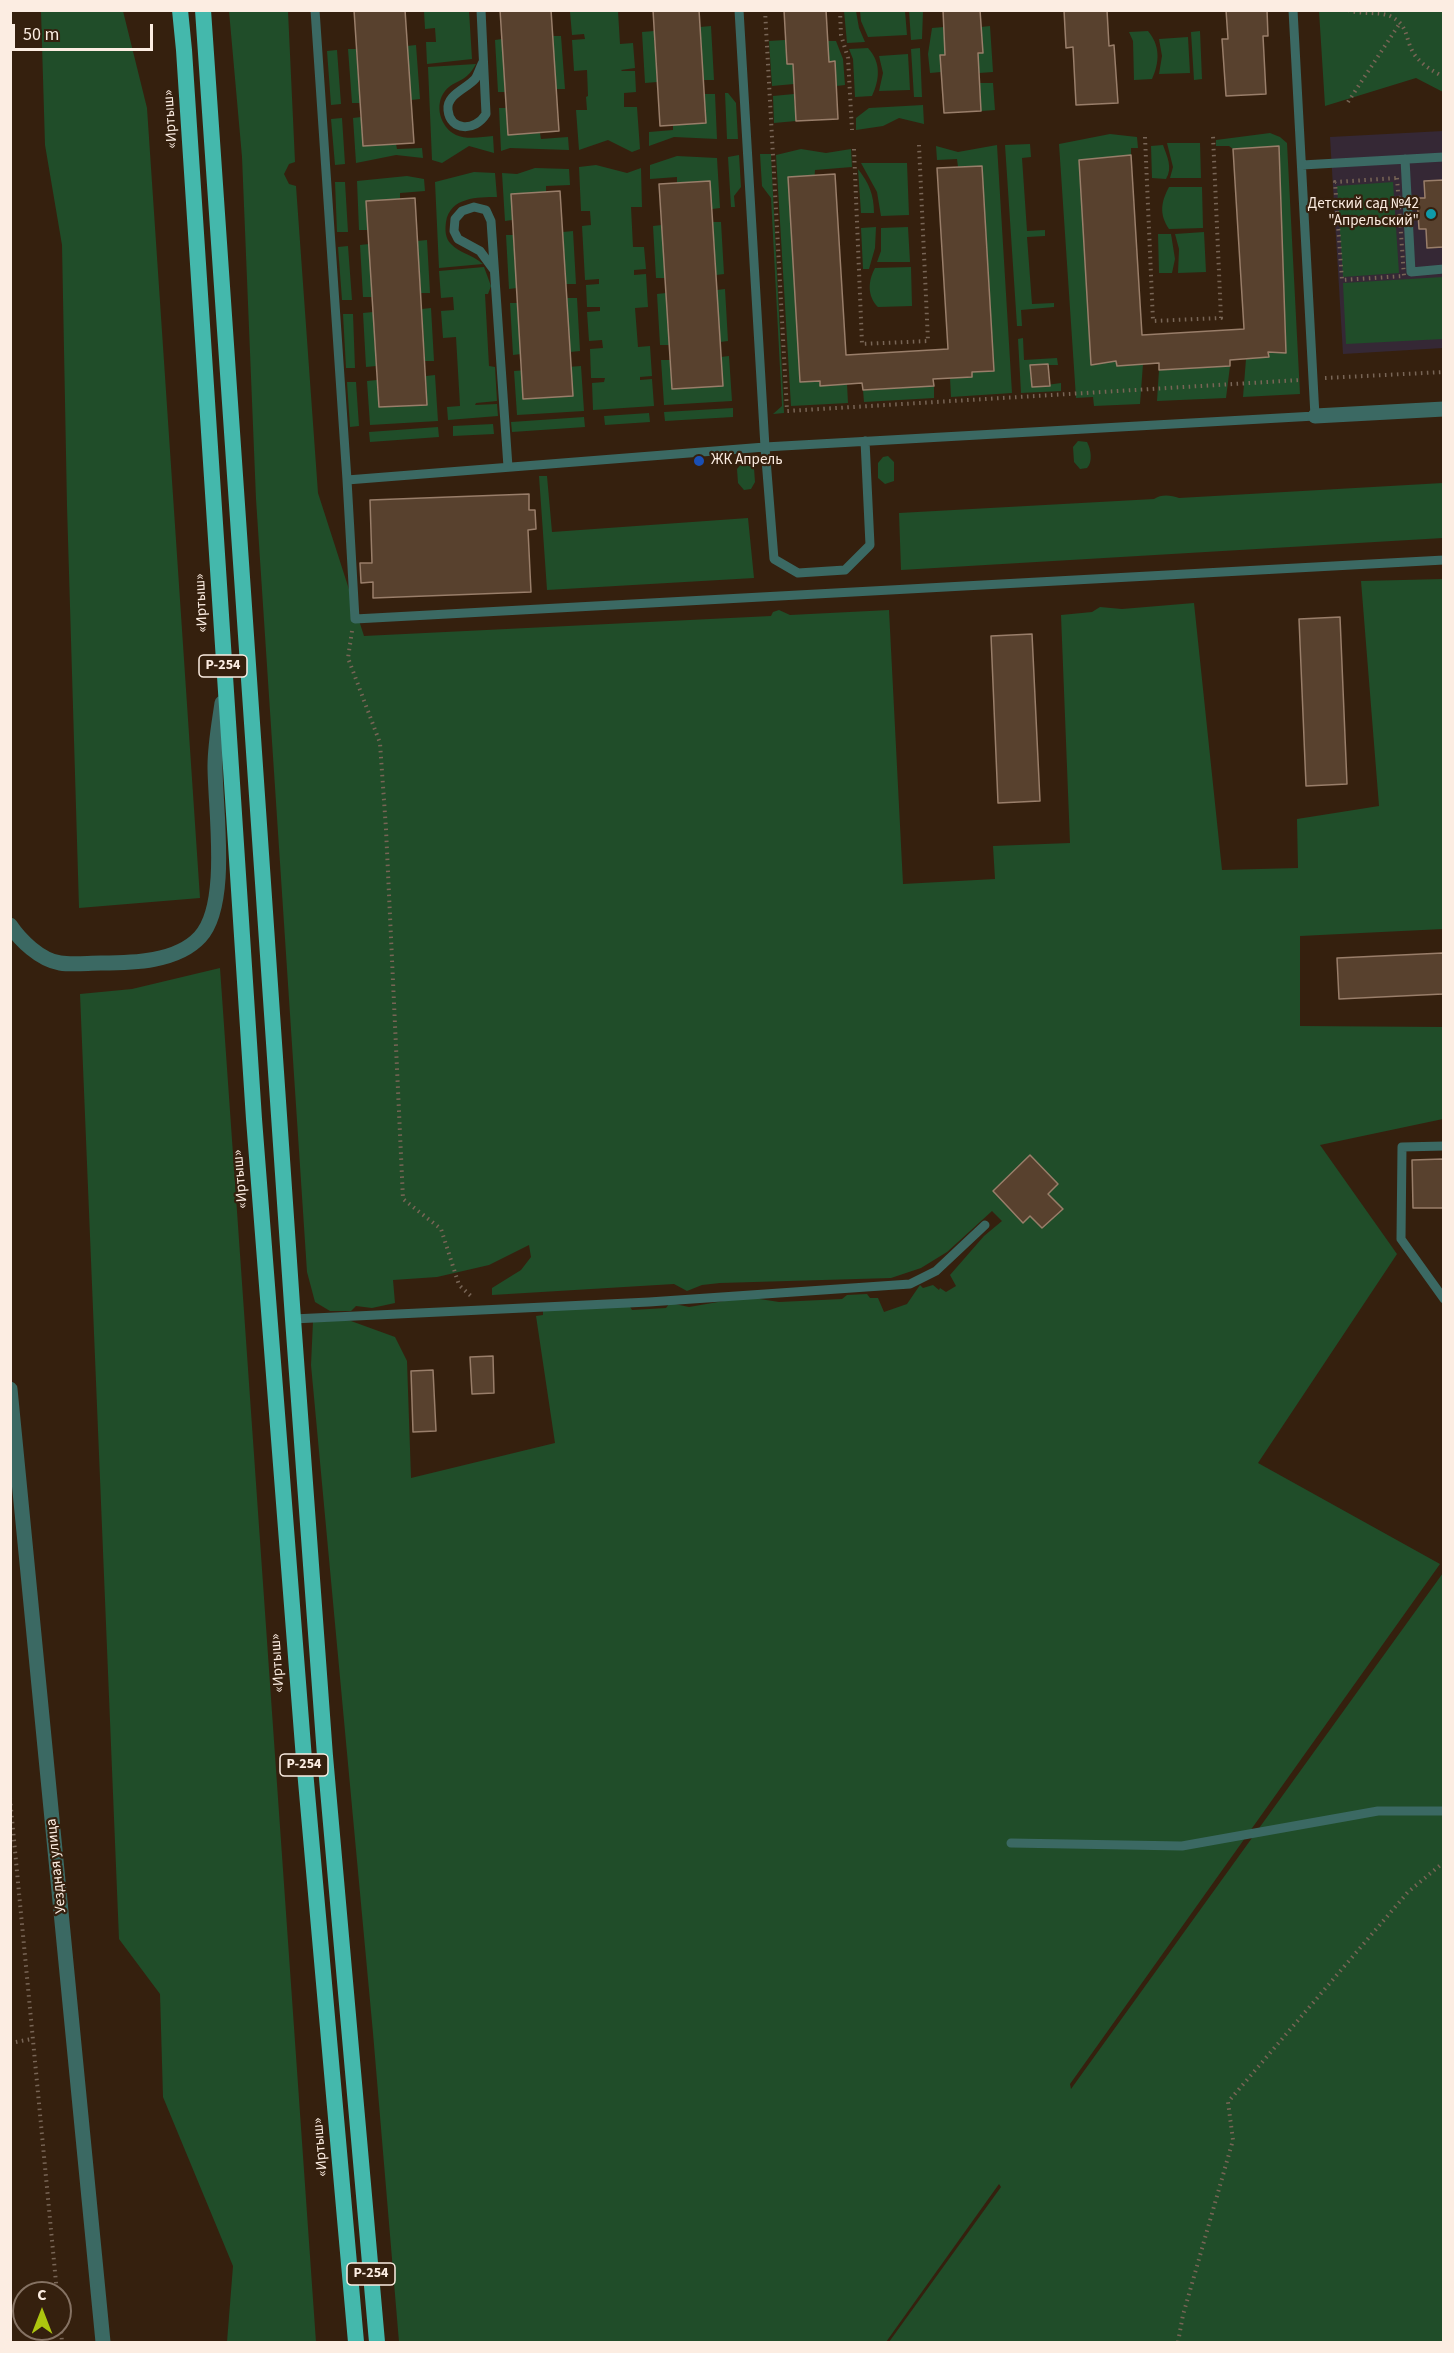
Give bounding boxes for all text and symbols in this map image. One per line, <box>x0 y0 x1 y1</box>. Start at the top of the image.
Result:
scale bar <box>15 12 156 50</box>
text: 50 m <box>23 22 59 47</box>
street label: «Иртыш» <box>160 89 182 149</box>
place label: Детский сад №42 "Апрельский" <box>1308 196 1419 231</box>
marker: Детский сад №42 "Апрельский" <box>1424 207 1438 221</box>
place label: ЖК Апрель <box>711 452 783 470</box>
marker: ЖК Апрель <box>692 454 706 468</box>
street label: «Иртыш» <box>191 573 213 633</box>
road number: Р-254 <box>199 655 247 677</box>
street label: «Иртыш» <box>229 1149 253 1209</box>
street label: «Иртыш» <box>267 1633 289 1693</box>
road number: Р-254 <box>280 1754 328 1776</box>
street label: Уездная улица <box>43 1818 71 1914</box>
street label: «Иртыш» <box>309 2117 333 2177</box>
road number: Р-254 <box>347 2263 395 2285</box>
north arrow <box>12 2281 72 2341</box>
text: С <box>37 2284 47 2306</box>

